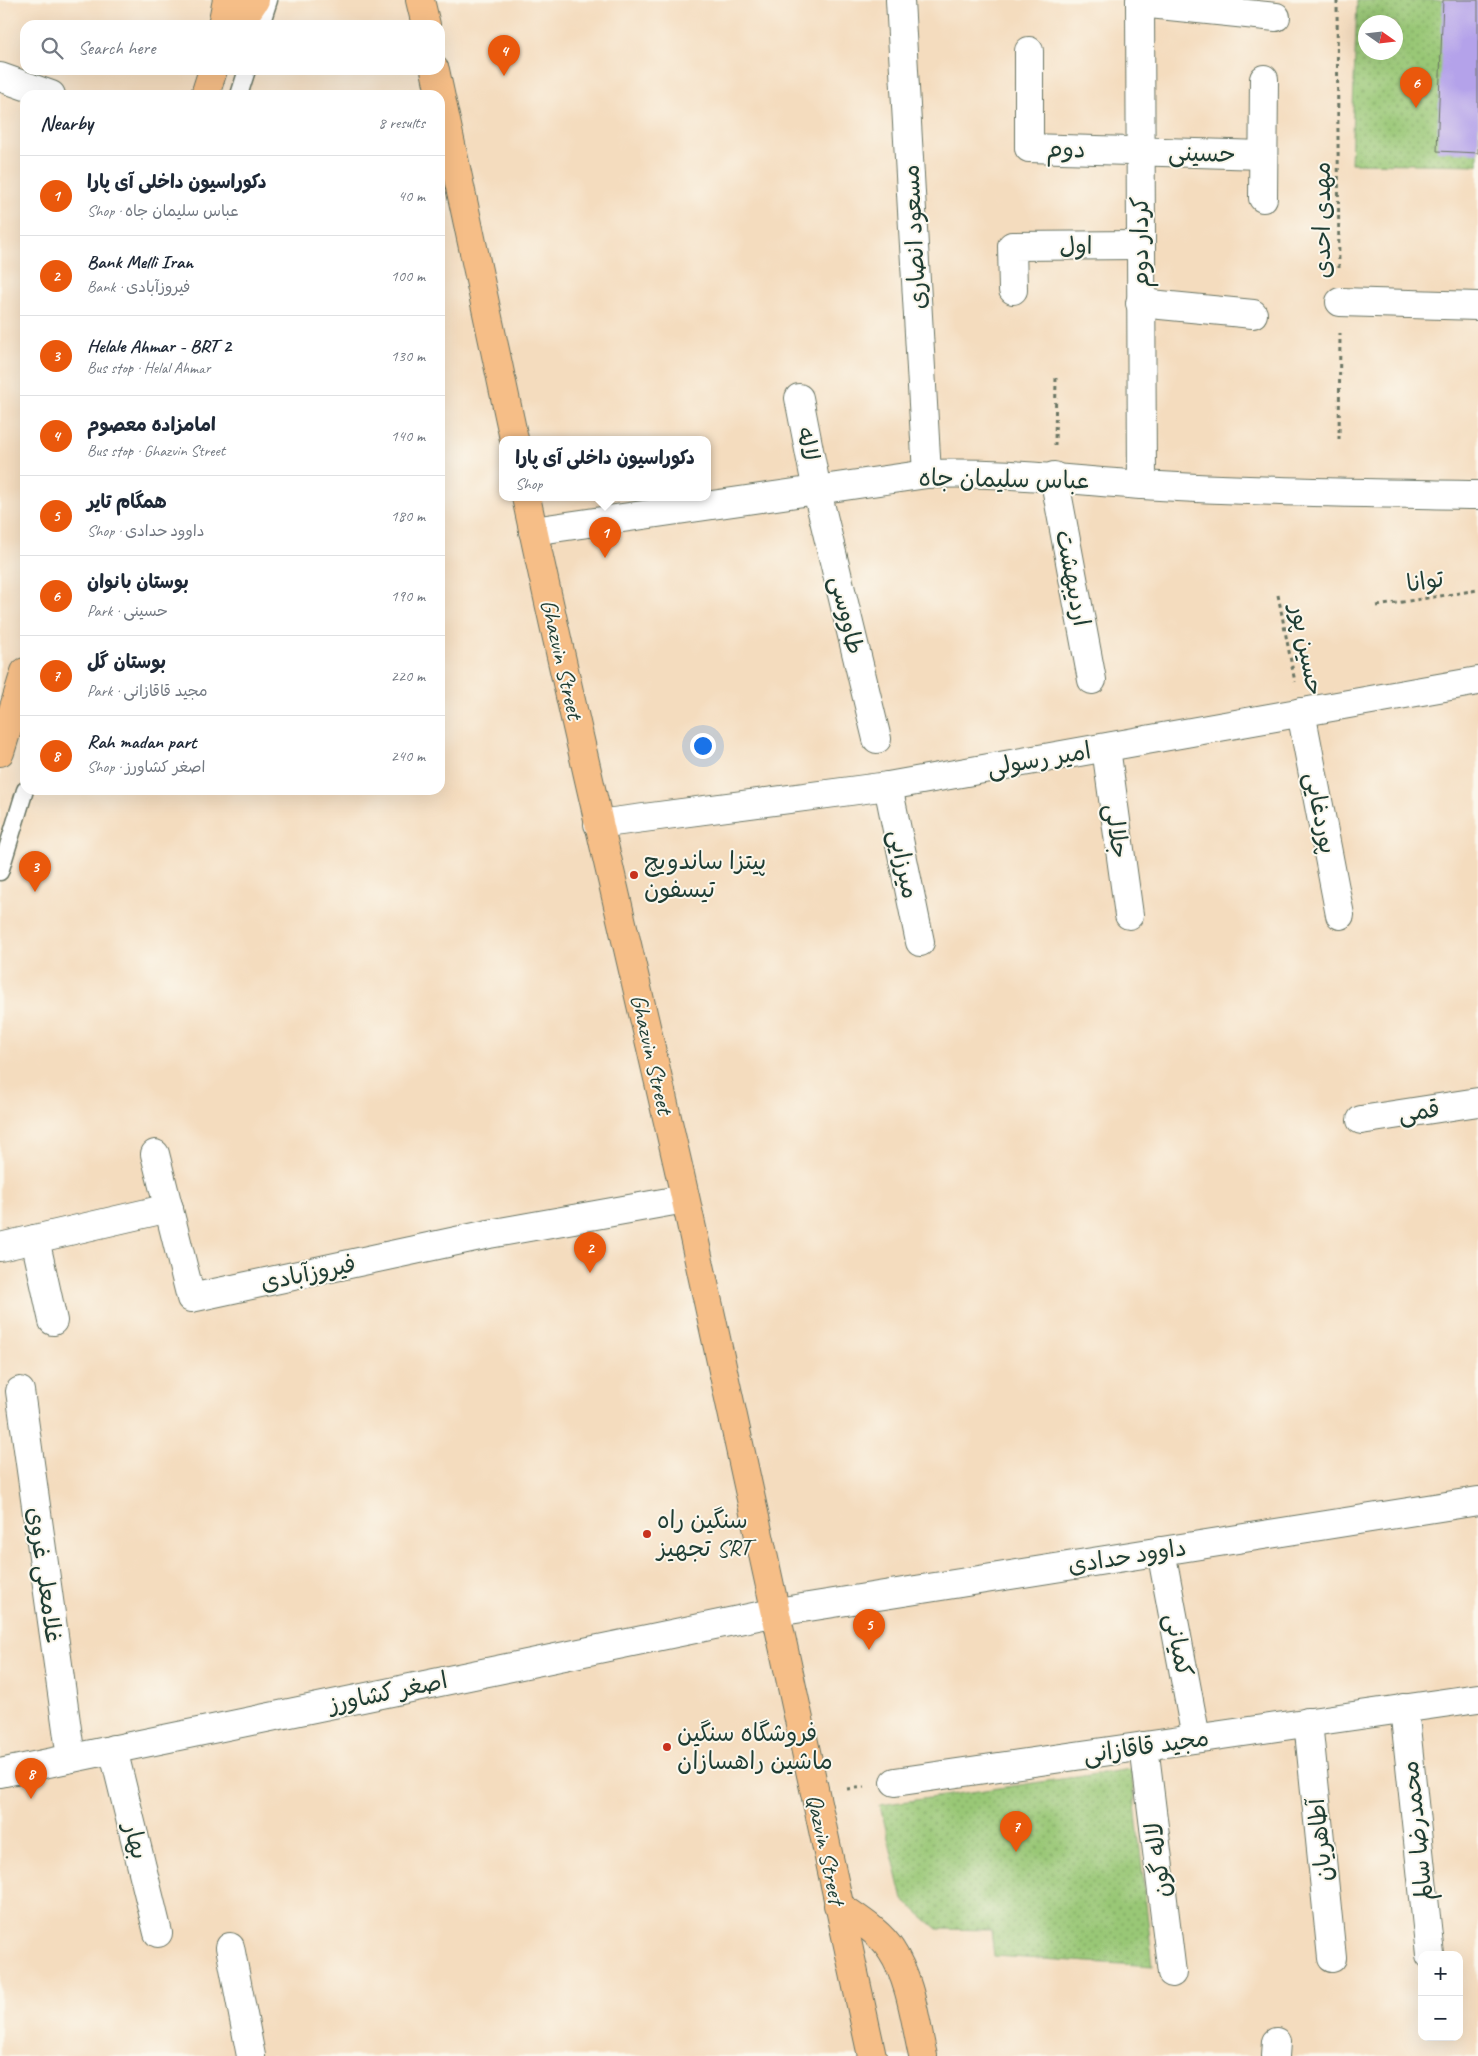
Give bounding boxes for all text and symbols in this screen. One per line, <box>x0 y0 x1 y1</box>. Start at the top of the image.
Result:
north arrow <box>1358 15 1403 60</box>
search box <box>20 20 445 75</box>
icon: search <box>38 34 66 62</box>
pin: 4 <box>488 35 520 76</box>
text: Search here <box>78 36 155 60</box>
pin: 6 <box>1400 67 1432 108</box>
text: Nearby <box>40 110 93 136</box>
text: 8 results <box>378 113 425 133</box>
street label: دوم <box>1046 134 1086 168</box>
street label: حسینی <box>1168 137 1236 169</box>
street label: مهدی احدی <box>1307 162 1337 278</box>
street label: مسعود انصاری <box>895 164 934 310</box>
text: دکوراسیون داخلی آی پارا <box>87 170 267 194</box>
text: 1 <box>52 186 60 206</box>
text: 40 m <box>398 186 425 206</box>
street label: کردار دوم <box>1125 196 1159 288</box>
text: Shop · عباس سلیمان جاه <box>87 201 239 221</box>
street label: اول <box>1059 231 1093 261</box>
text: Bank Melli Iran <box>87 250 193 274</box>
text: 2 <box>52 266 60 286</box>
text: 100 m <box>391 266 425 286</box>
text: Bank · فیروزآبادی <box>87 277 190 297</box>
text: Helale Ahmar - BRT 2 <box>87 334 231 358</box>
text: 3 <box>52 346 60 366</box>
text: 130 m <box>391 346 425 366</box>
text: Bus stop · Helal Ahmar <box>87 358 210 378</box>
text: امامزاده معصوم <box>87 413 216 437</box>
street label: لاله <box>790 425 826 463</box>
text: 4 <box>52 426 60 446</box>
text: 140 m <box>391 426 425 446</box>
popup <box>499 436 711 501</box>
text: Bus stop · Ghazvin Street <box>87 441 225 461</box>
text: دکوراسیون داخلی آی پارا <box>515 446 695 470</box>
street label: عباس سلیمان جاه <box>918 463 1090 495</box>
text: Shop <box>515 474 542 494</box>
text: همگام تایر <box>87 490 167 514</box>
text: 5 <box>53 506 59 526</box>
text: 180 m <box>391 506 425 526</box>
pin: 1 <box>589 517 621 558</box>
text: Shop · داوود حدادی <box>87 521 205 541</box>
street label: اردیبهشت <box>1049 527 1097 629</box>
street label: توانا <box>1404 563 1447 599</box>
text: بوستان بانوان <box>87 570 189 594</box>
street label: طاووسی <box>823 573 871 657</box>
text: 6 <box>52 586 60 606</box>
text: 190 m <box>391 586 425 606</box>
street label: Ghazvin Street <box>534 596 591 724</box>
street label: حسین پور <box>1283 600 1331 698</box>
text: Park · حسینی <box>87 601 168 621</box>
text: بوستان گل <box>87 650 166 674</box>
text: 7 <box>52 666 60 686</box>
text: 220 m <box>391 666 425 686</box>
text: Park · مجید قاقازانی <box>87 681 208 701</box>
text: Rah madan part <box>87 730 196 754</box>
your location <box>690 733 716 759</box>
street label: امیر رسولی <box>985 735 1093 783</box>
text: 8 <box>52 746 60 766</box>
text: 240 m <box>391 746 425 766</box>
text: Shop · اصغر کشاورز <box>87 757 205 777</box>
street label: پوردغایی <box>1298 770 1344 856</box>
street label: جلالی <box>1098 802 1136 860</box>
street label: میرزایی <box>882 827 926 901</box>
place label: پیتزا ساندویچ تیسفون <box>644 846 766 904</box>
pin: 3 <box>19 851 51 892</box>
marker: پیتزا ساندویچ تیسفون <box>628 869 640 881</box>
street label: Ghazvin Street <box>624 991 681 1119</box>
street label: قمی <box>1396 1093 1442 1129</box>
pin: 2 <box>574 1232 606 1273</box>
street label: فیروزآبادی <box>258 1248 358 1298</box>
street label: غلامعلی غروی <box>21 1505 69 1645</box>
place label: سنگین راه تجهیز SRT <box>655 1505 757 1563</box>
marker: سنگین راه تجهیز SRT <box>641 1528 653 1540</box>
street label: داوود حدادی <box>1066 1532 1188 1580</box>
pin: 5 <box>853 1609 885 1650</box>
street label: کمیانی <box>1158 1611 1200 1679</box>
street label: اصغر کشاورز <box>324 1665 450 1720</box>
place label: فروشگاه سنگین ماشین راهسازان <box>677 1718 833 1776</box>
street label: مجید قاقازانی <box>1081 1722 1211 1770</box>
marker: فروشگاه سنگین ماشین راهسازان <box>661 1741 673 1753</box>
pin: 8 <box>15 1758 47 1799</box>
street label: محمدرضا سالم <box>1395 1759 1442 1903</box>
street label: Qazvin Street <box>800 1791 853 1910</box>
street label: آطاهریان <box>1301 1796 1339 1883</box>
pin: 7 <box>1000 1811 1032 1852</box>
street label: بهار <box>117 1818 155 1862</box>
street label: لاله گون <box>1138 1820 1178 1900</box>
map controls <box>1418 1951 1463 2041</box>
button: + <box>1418 1951 1463 1996</box>
button: − <box>1418 1996 1463 2041</box>

